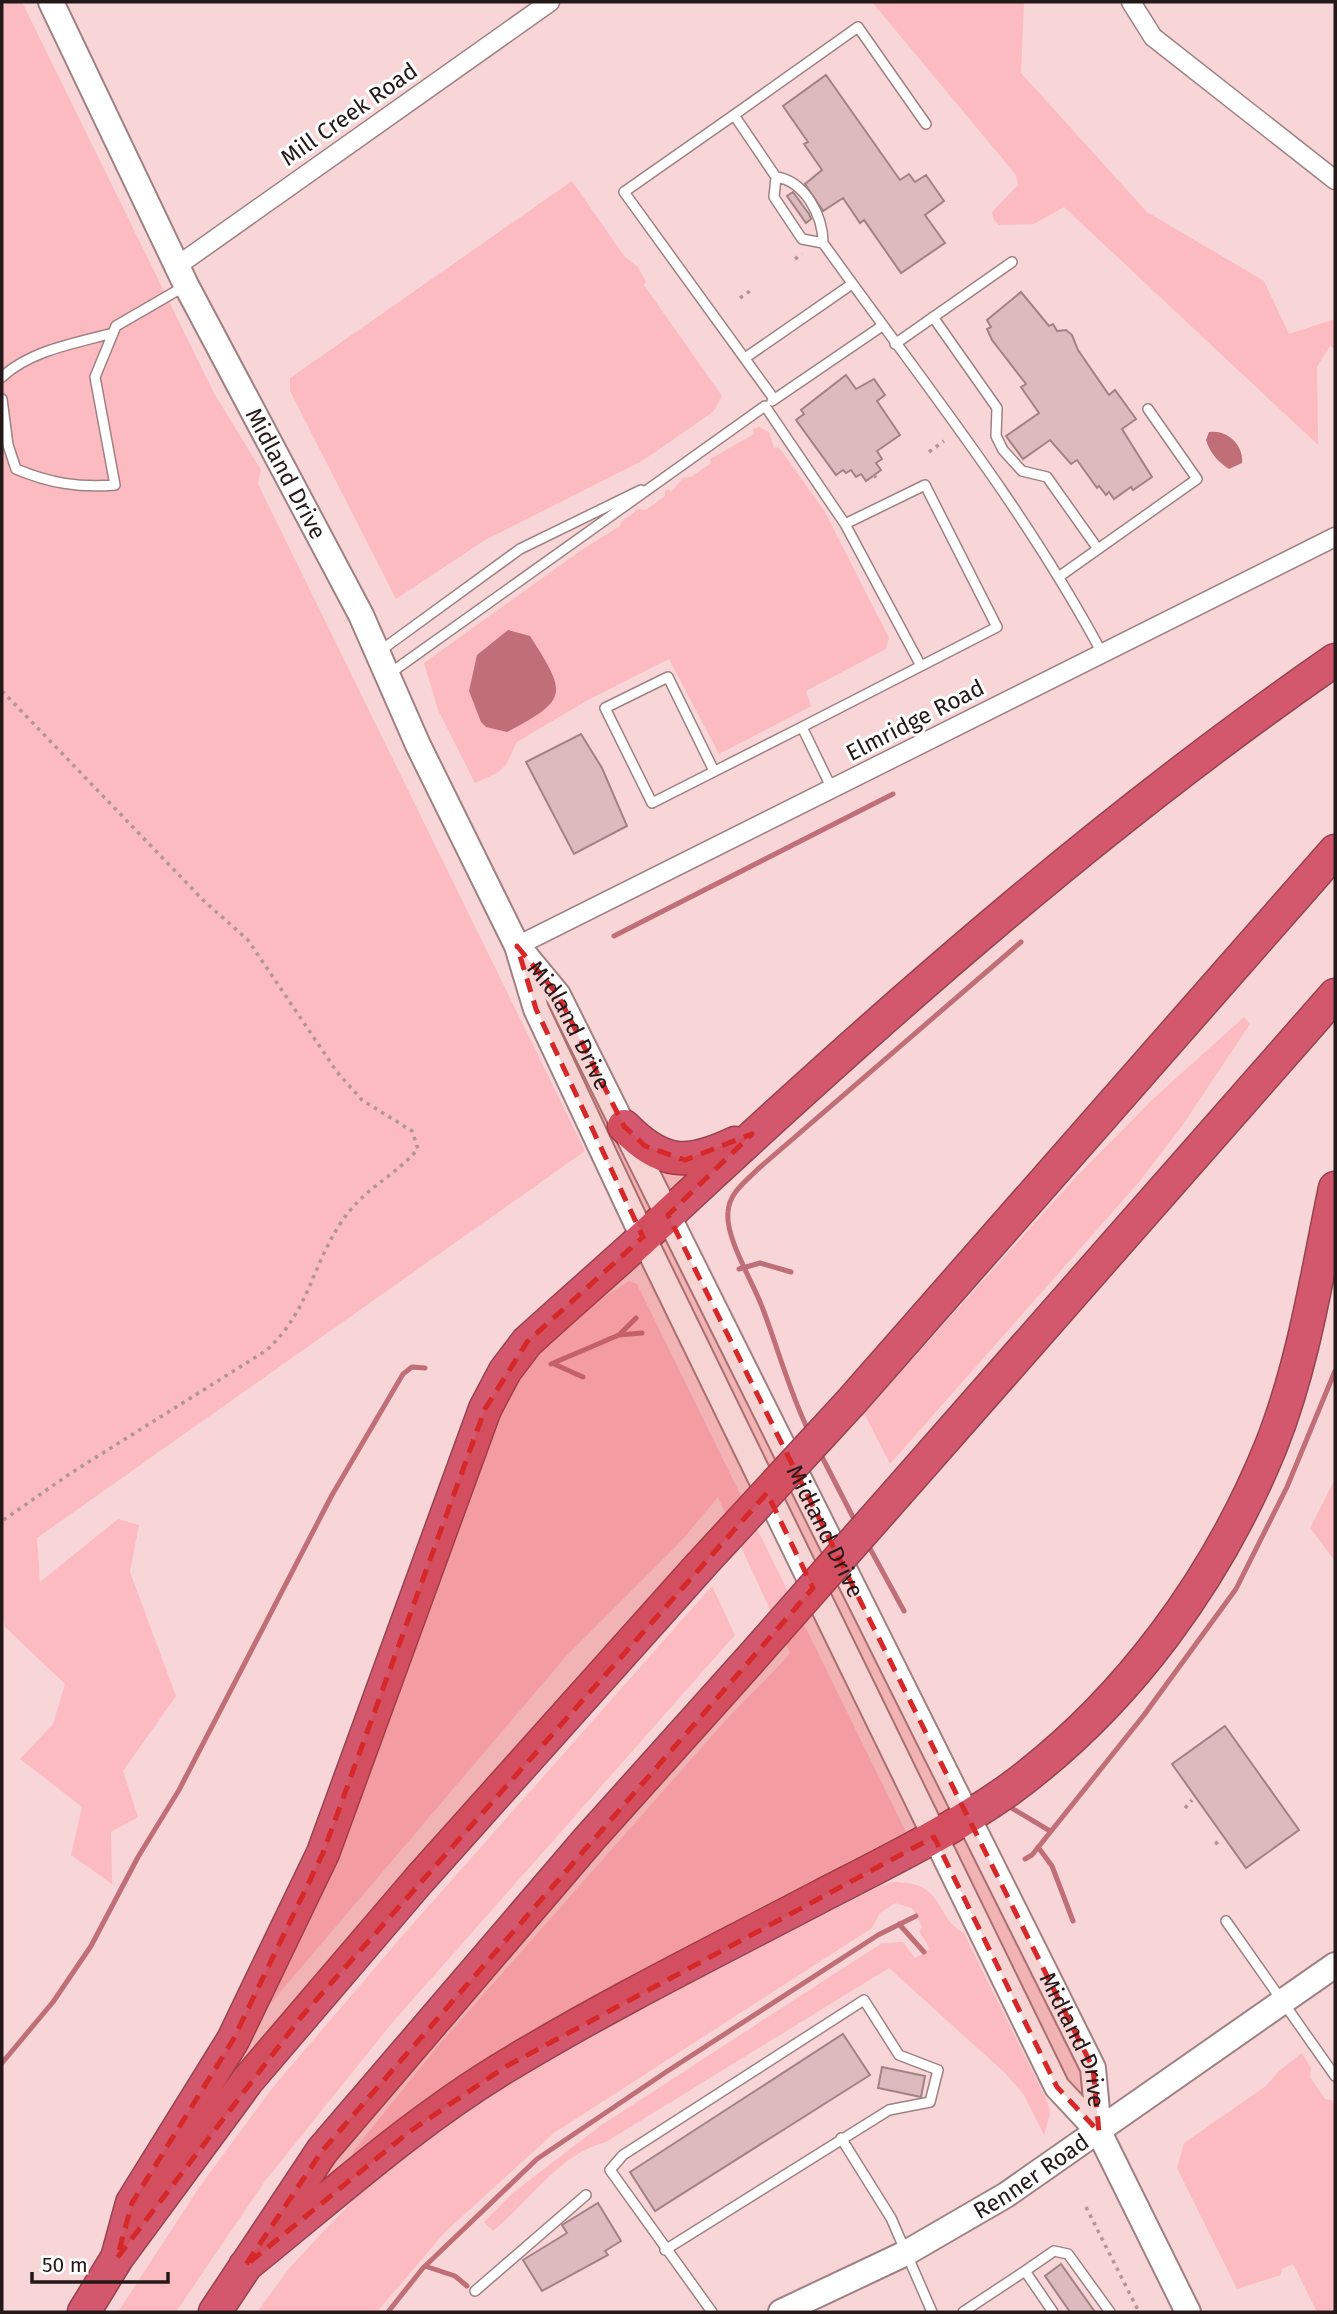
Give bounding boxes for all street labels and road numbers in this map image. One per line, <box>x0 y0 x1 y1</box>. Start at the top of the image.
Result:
street label: Mill Creek Road <box>275 56 423 172</box>
street label: Midland Drive <box>240 403 332 544</box>
street label: Elmridge Road <box>841 673 989 767</box>
street label: Midland Drive <box>522 955 617 1095</box>
street label: Midland Drive <box>781 1460 870 1602</box>
street label: Midland Drive <box>1034 1968 1111 2109</box>
street label: Renner Road <box>968 2127 1094 2225</box>

